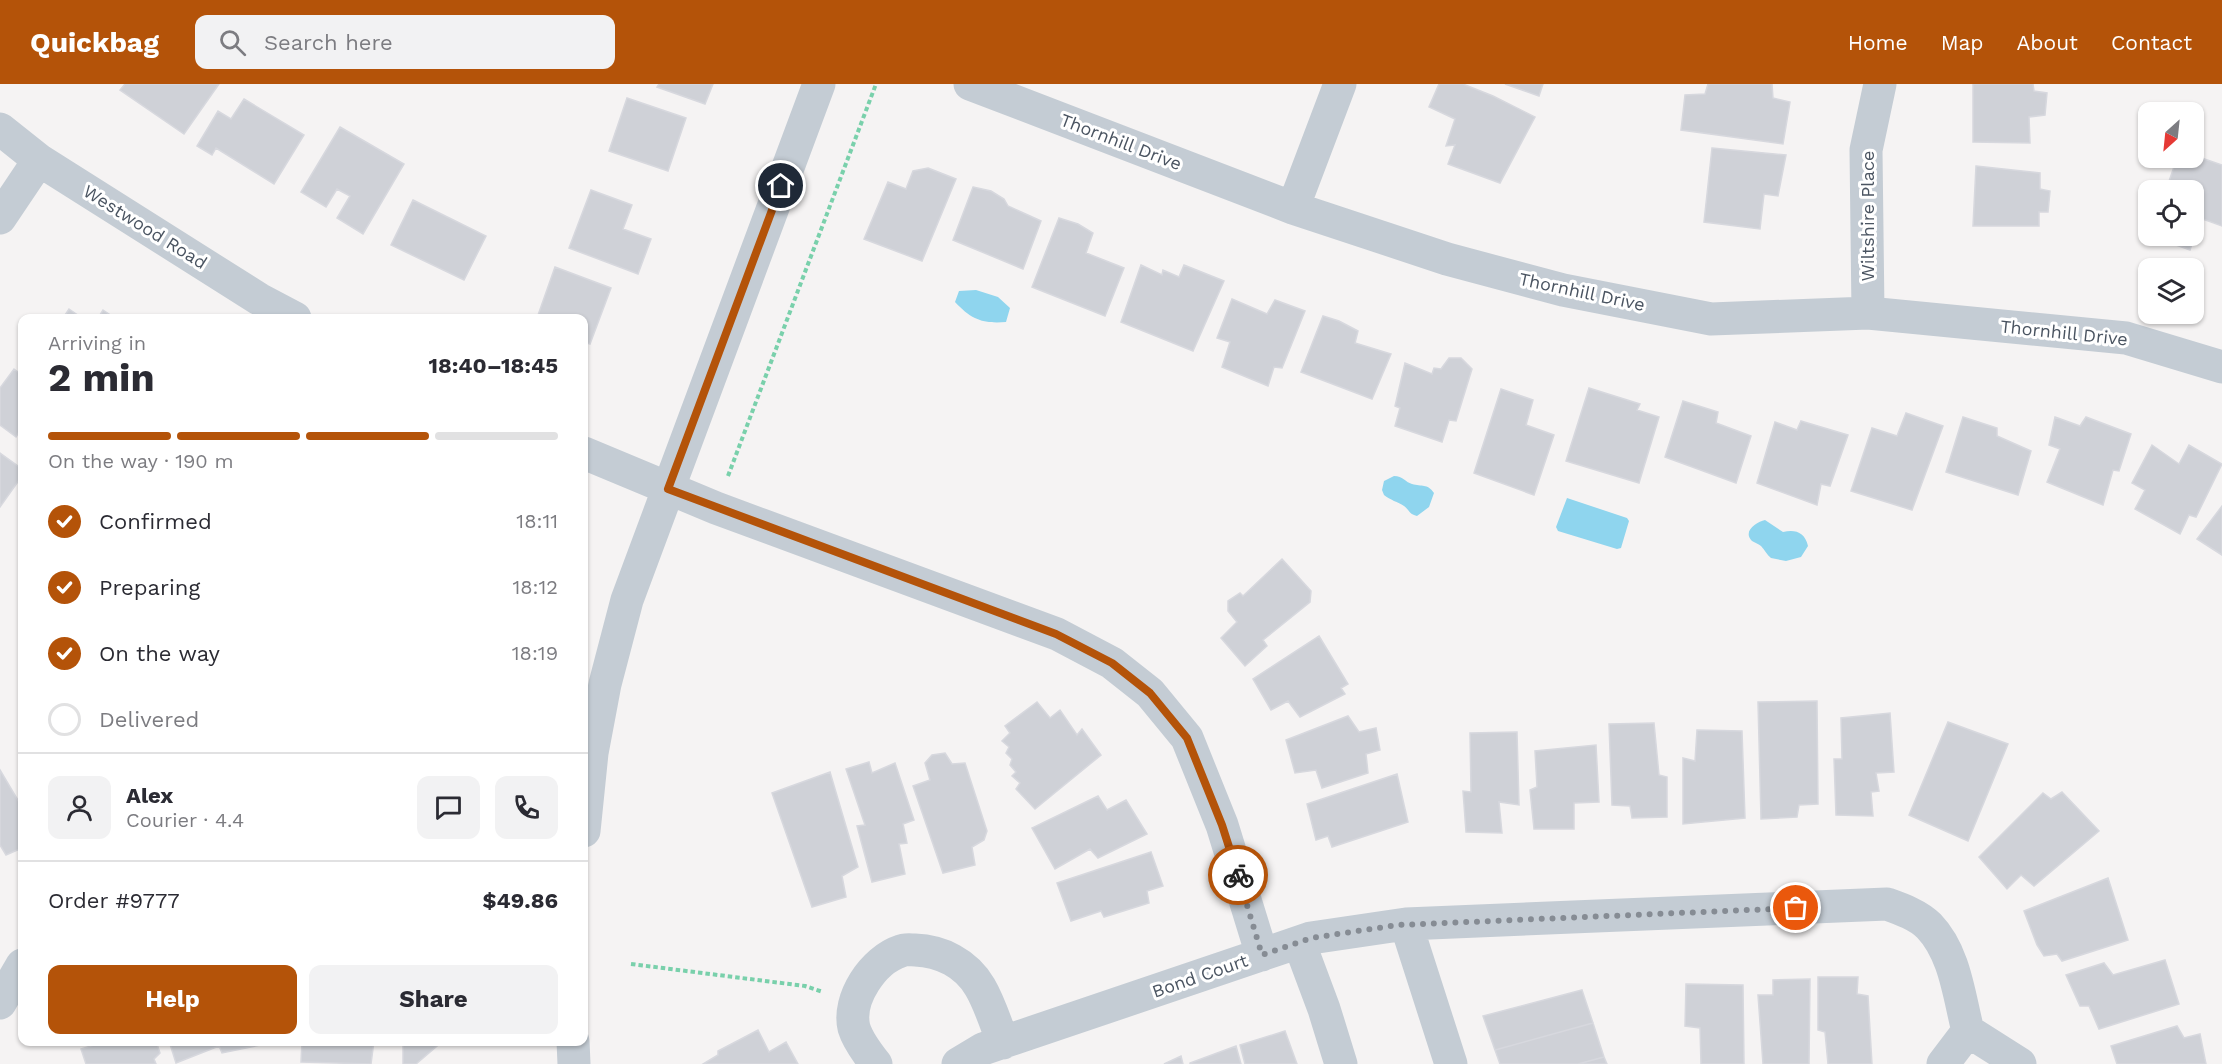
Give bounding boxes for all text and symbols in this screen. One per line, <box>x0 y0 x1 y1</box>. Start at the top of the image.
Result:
search box <box>195 15 615 69</box>
text: Quickbag <box>30 26 159 59</box>
icon: search <box>216 26 249 59</box>
text: Search here <box>264 30 393 55</box>
text: Home <box>1848 30 1908 55</box>
text: Map <box>1941 30 1984 55</box>
text: About <box>2017 30 2078 55</box>
text: Contact <box>2111 30 2192 55</box>
north arrow <box>2138 102 2204 168</box>
map controls <box>2138 102 2204 324</box>
street label: Thornhill Drive <box>1058 109 1185 174</box>
street label: Wiltshire Place <box>1857 151 1878 281</box>
pin <box>755 160 806 211</box>
icon: home <box>764 169 797 202</box>
street label: Westwood Road <box>80 180 211 273</box>
button: locate <box>2138 180 2204 246</box>
button: layers <box>2138 258 2204 324</box>
street label: Thornhill Drive <box>1517 268 1647 315</box>
street label: Thornhill Drive <box>1999 315 2129 350</box>
text: Arriving in <box>48 331 146 355</box>
text: 18:40–18:45 <box>428 353 558 378</box>
text: 2 min <box>48 355 155 400</box>
text: On the way · 190 m <box>48 449 234 473</box>
icon: check <box>48 505 81 538</box>
text: Confirmed <box>99 509 212 534</box>
text: 18:11 <box>516 509 558 533</box>
icon: check <box>48 571 81 604</box>
text: Preparing <box>99 575 200 600</box>
text: 18:12 <box>513 575 558 599</box>
icon: check <box>48 637 81 670</box>
text: On the way <box>99 641 220 666</box>
text: 18:19 <box>512 641 558 665</box>
text: Delivered <box>99 707 199 732</box>
button: person <box>48 776 111 839</box>
button: chat <box>417 776 480 839</box>
button: phone <box>495 776 558 839</box>
text: Alex <box>126 783 173 808</box>
text: Courier · 4.4 <box>126 808 244 832</box>
courier <box>1208 845 1268 905</box>
icon: bike <box>1222 859 1255 892</box>
pin <box>1770 882 1821 933</box>
text: Order #9777 <box>48 888 180 913</box>
text: $49.86 <box>483 888 558 913</box>
icon: bag <box>1779 891 1812 924</box>
street label: Bond Court <box>1149 949 1251 1002</box>
button: Help <box>48 965 297 1034</box>
button: Share <box>309 965 558 1034</box>

